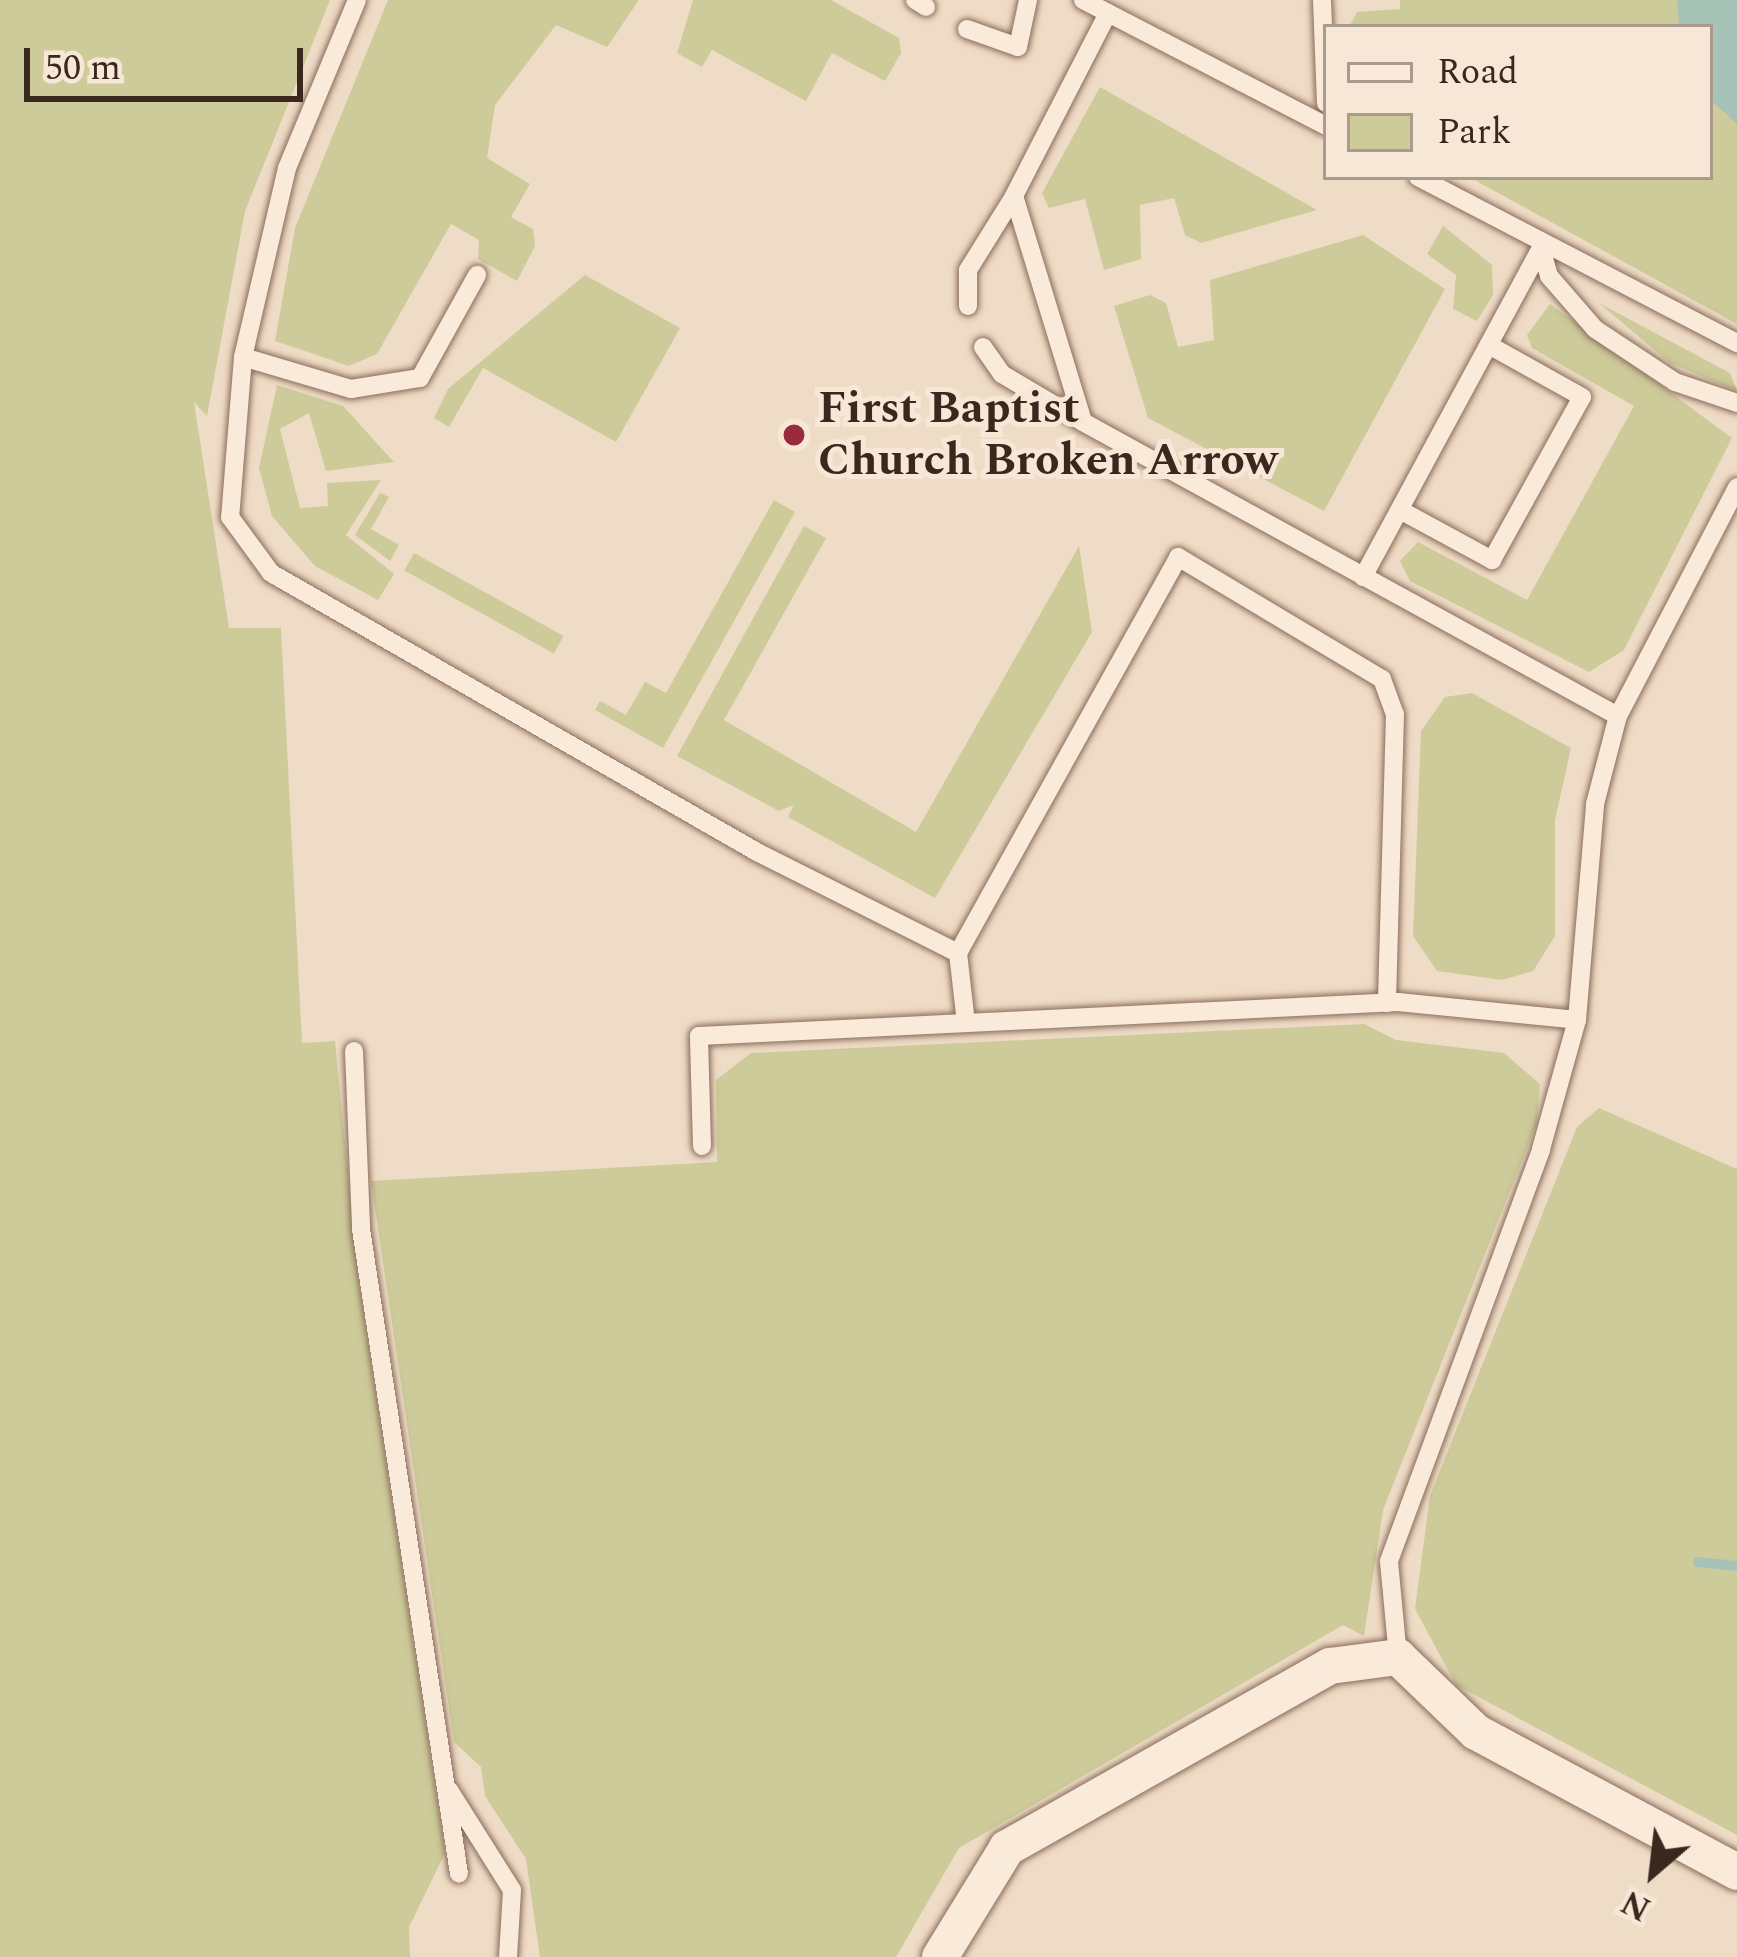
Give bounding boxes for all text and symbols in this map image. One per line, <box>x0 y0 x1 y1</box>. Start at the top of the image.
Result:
scale bar <box>30 24 309 98</box>
legend <box>1323 24 1713 180</box>
text: 50 m <box>45 41 121 96</box>
text: Road <box>1437 45 1518 100</box>
text: Park <box>1437 105 1511 160</box>
place label: First Baptist Church Broken Arrow <box>818 382 1278 488</box>
marker: First Baptist Church Broken Arrow <box>781 422 807 448</box>
north arrow <box>1593 1813 1713 1933</box>
text: N <box>1612 1876 1660 1933</box>

